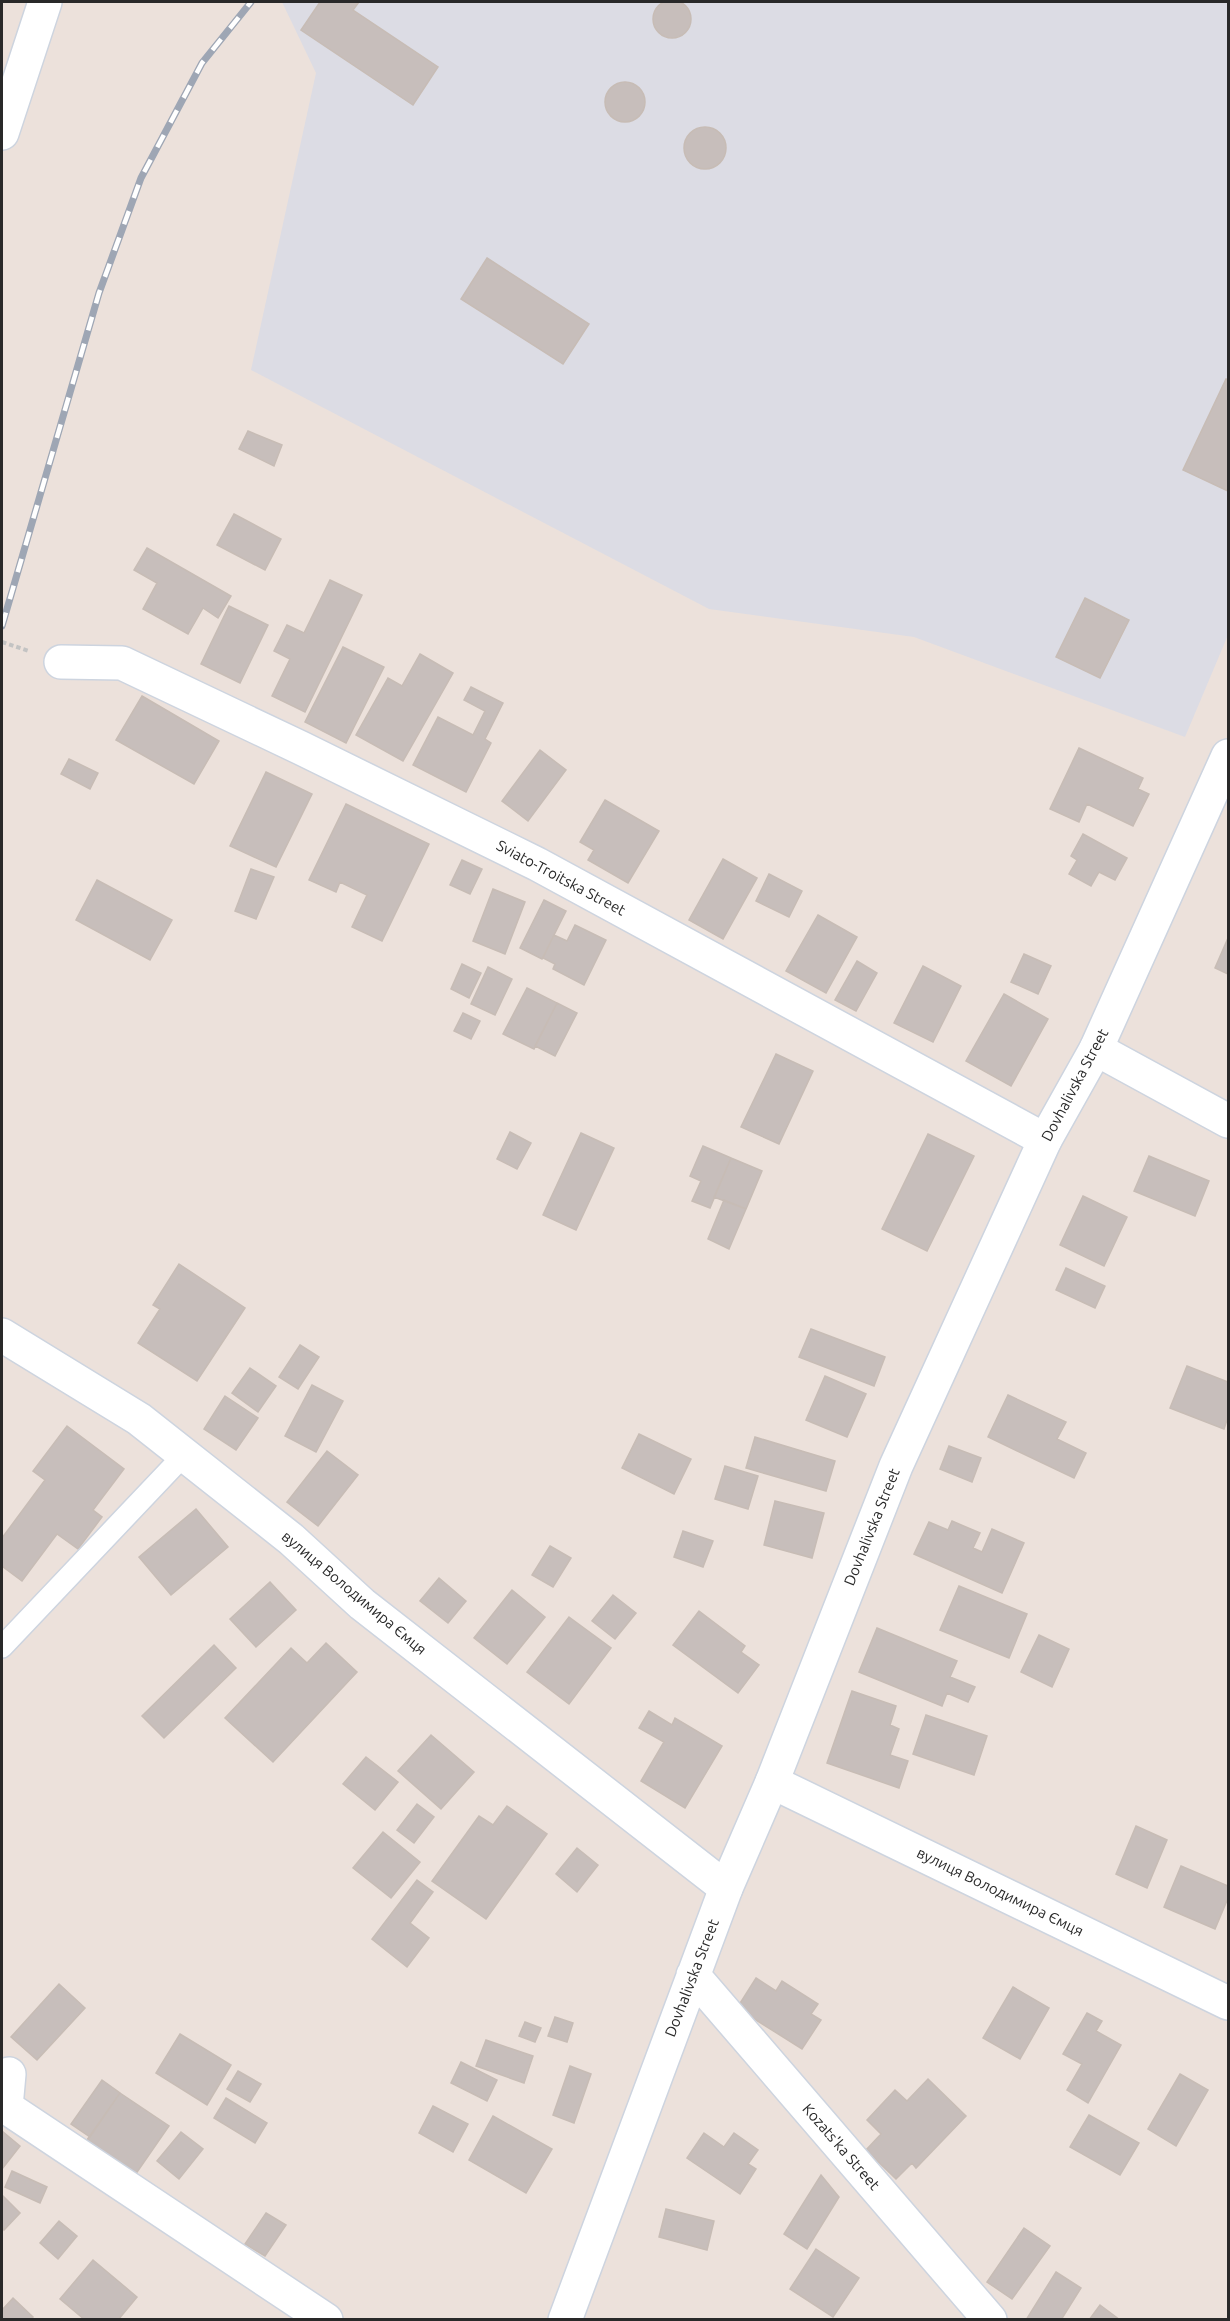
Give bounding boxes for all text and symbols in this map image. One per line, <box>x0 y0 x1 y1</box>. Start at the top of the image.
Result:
street label: Sviato-Troitska Street <box>494 836 629 919</box>
street label: Dovhalivska Street <box>1038 1026 1111 1144</box>
street label: Dovhalivska Street <box>840 1466 903 1588</box>
street label: вулиця Володимира Ємця <box>279 1527 430 1658</box>
street label: вулиця Володимира Ємця <box>914 1844 1086 1939</box>
street label: Dovhalivska Street <box>661 1916 722 2039</box>
street label: Kozats'ka Street <box>799 2100 883 2193</box>

